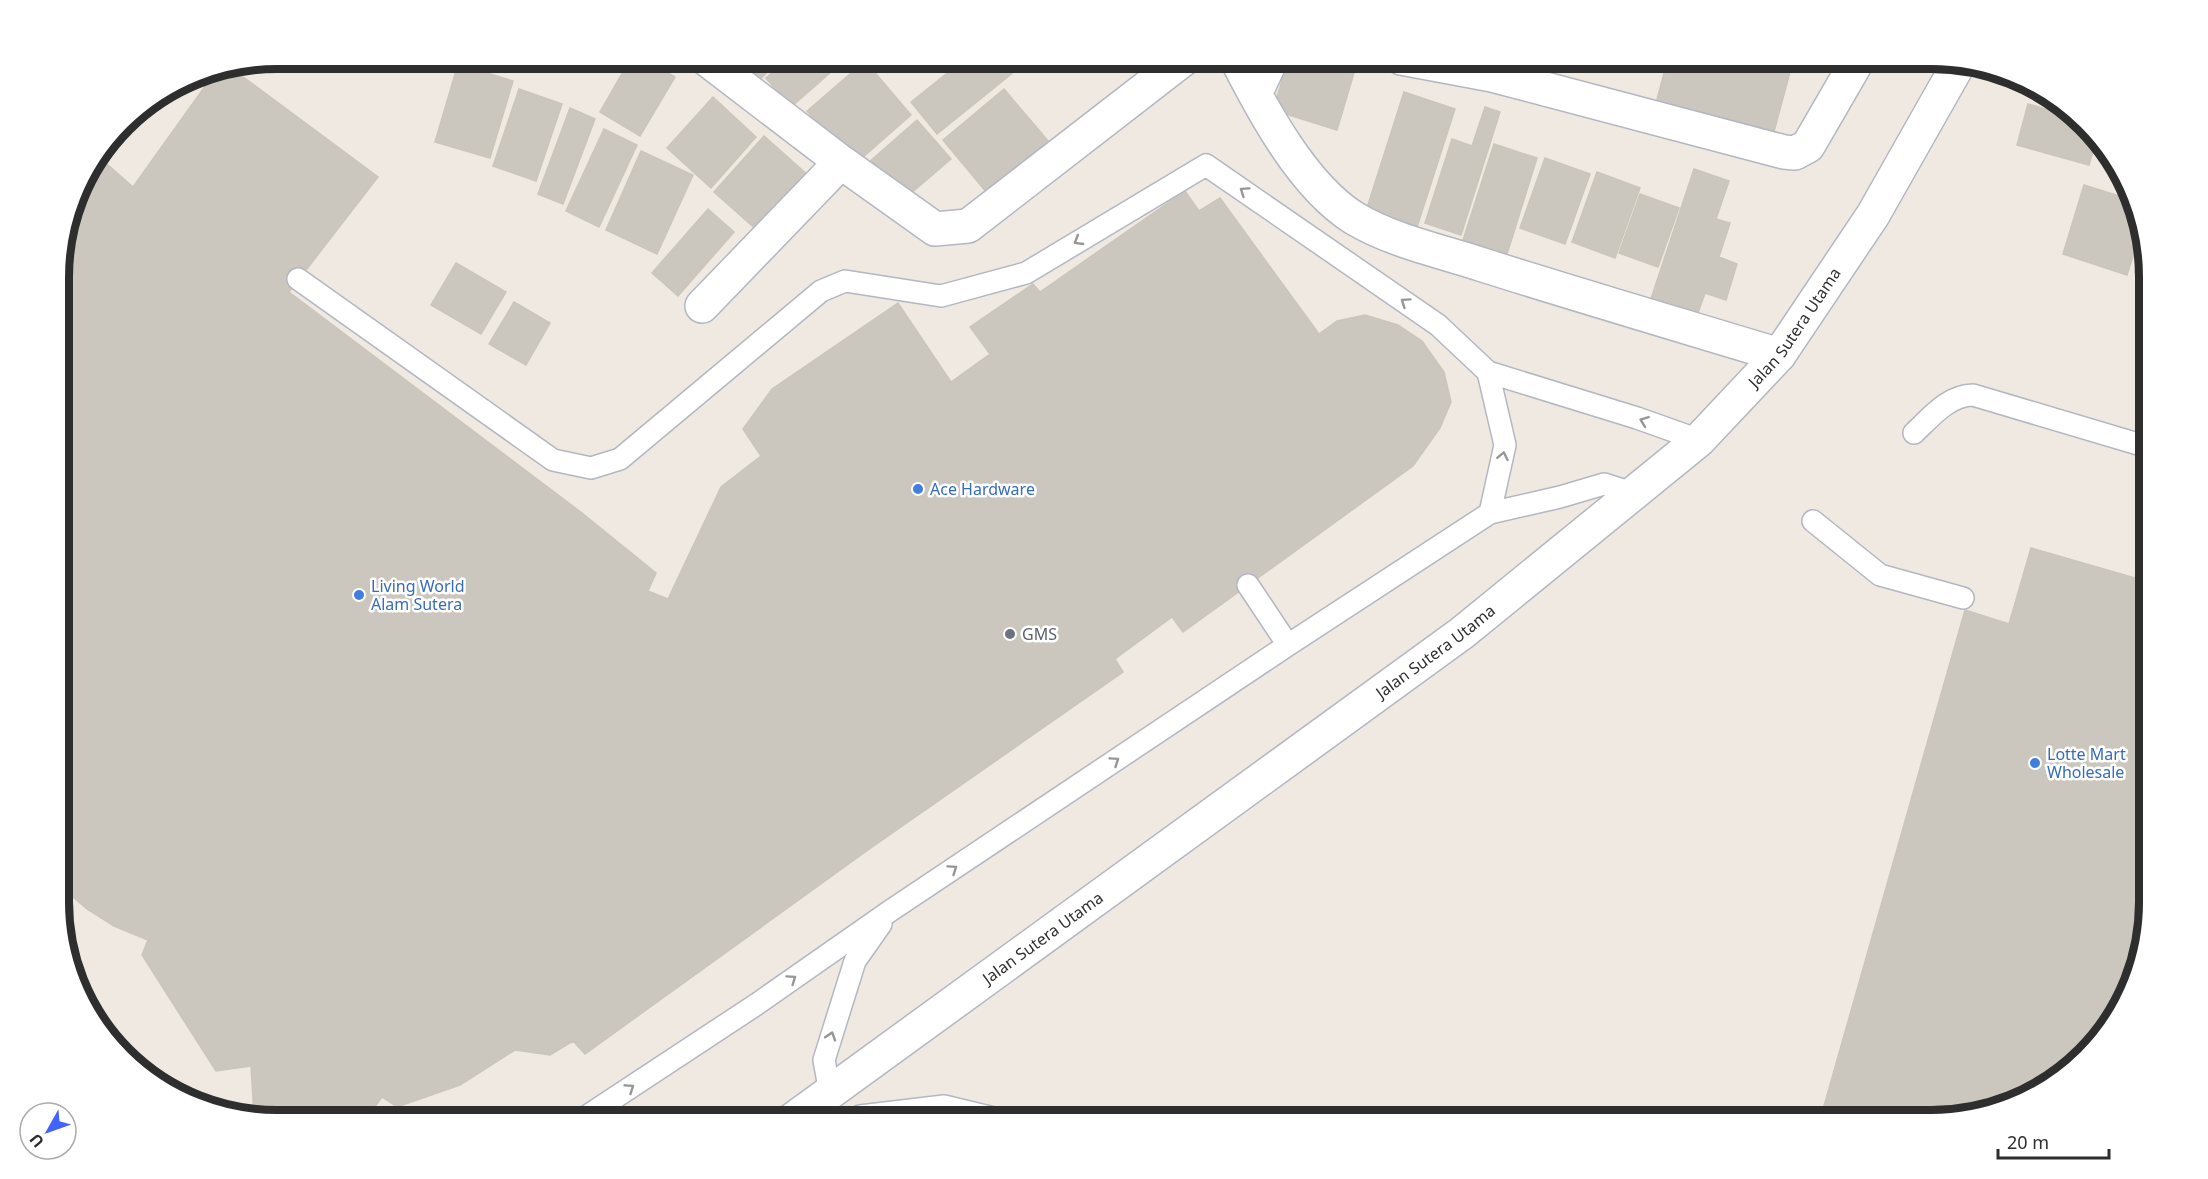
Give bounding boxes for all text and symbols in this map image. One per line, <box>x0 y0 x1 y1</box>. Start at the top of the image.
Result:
one-way arrow <box>1240 187 1251 198</box>
one-way arrow <box>1074 234 1084 246</box>
street label: Jalan Sutera Utama <box>1742 263 1846 394</box>
one-way arrow <box>1401 298 1412 309</box>
one-way arrow <box>1639 415 1650 428</box>
one-way arrow <box>1495 451 1508 461</box>
place label: Ace Hardware <box>930 478 1035 500</box>
marker: Ace Hardware <box>911 482 925 496</box>
place label: Living World Alam Sutera <box>371 575 464 615</box>
marker: Living World Alam Sutera <box>352 588 366 602</box>
street label: Jalan Sutera Utama <box>1370 599 1500 704</box>
place label: GMS <box>1022 623 1057 645</box>
marker: GMS <box>1003 627 1017 641</box>
place label: Lotte Mart Wholesale <box>2047 743 2126 783</box>
marker: Lotte Mart Wholesale <box>2028 756 2042 770</box>
one-way arrow <box>1108 757 1119 768</box>
one-way arrow <box>946 865 957 876</box>
street label: Jalan Sutera Utama <box>976 887 1107 990</box>
one-way arrow <box>785 975 796 986</box>
one-way arrow <box>824 1031 837 1042</box>
one-way arrow <box>623 1084 634 1095</box>
north arrow <box>18 1101 78 1161</box>
scale bar <box>1998 1122 2109 1160</box>
text: U <box>24 1129 49 1152</box>
text: 20 m <box>2007 1130 2049 1154</box>

